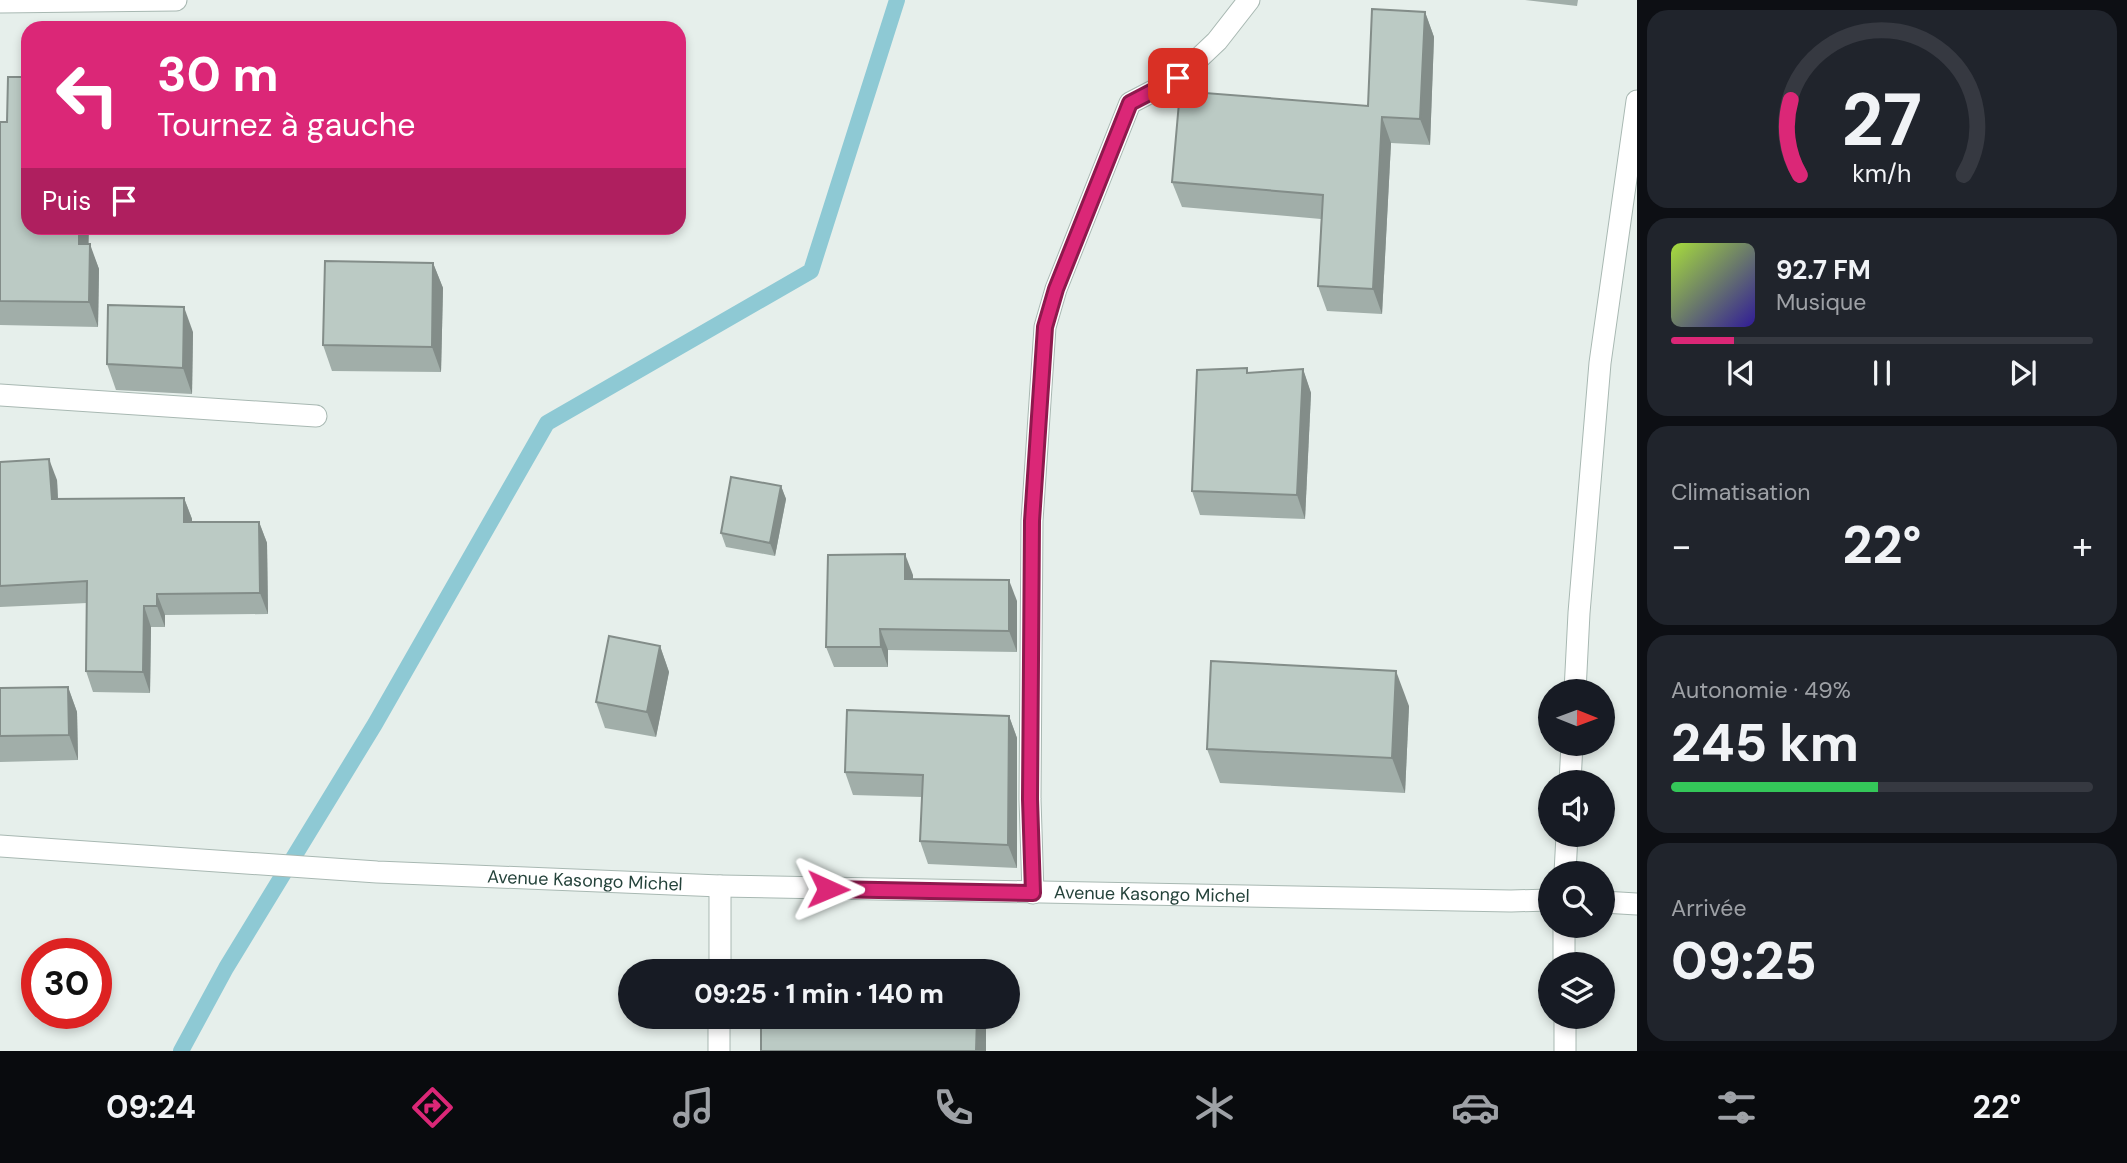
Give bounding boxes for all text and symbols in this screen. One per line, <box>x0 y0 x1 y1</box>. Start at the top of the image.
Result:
text: 30 m <box>157 42 279 106</box>
pin <box>1148 48 1208 108</box>
icon: left <box>42 49 133 140</box>
icon: arrive <box>1159 59 1197 97</box>
text: 27 <box>1842 73 1922 168</box>
text: Tournez à gauche <box>157 104 415 146</box>
text: km/h <box>1852 157 1912 190</box>
icon: arrive <box>105 182 143 220</box>
text: Puis <box>42 184 91 218</box>
text: 92.7 FM <box>1776 253 1871 287</box>
text: Musique <box>1776 287 1866 317</box>
icon: previous <box>1722 354 1760 392</box>
icon: pause <box>1863 354 1901 392</box>
icon: next <box>2004 354 2042 392</box>
text: Climatisation <box>1671 477 1810 507</box>
text: 22° <box>1842 511 1922 579</box>
text: − <box>1671 521 1692 571</box>
text: + <box>2072 521 2093 571</box>
text: Autonomie · 49% <box>1671 675 1851 705</box>
north arrow <box>1538 679 1615 756</box>
map controls <box>1538 679 1615 1029</box>
text: 245 km <box>1671 709 1859 777</box>
button: sound <box>1538 770 1615 847</box>
position arrow <box>791 852 865 926</box>
button: search <box>1538 861 1615 938</box>
street label: Avenue Kasongo Michel <box>487 865 683 896</box>
street label: Avenue Kasongo Michel <box>1054 880 1250 908</box>
text: Arrivée <box>1671 893 1747 923</box>
text: 09:25 <box>1671 927 1817 995</box>
speed limit sign: 30 <box>21 938 112 1029</box>
button: layers <box>1538 952 1615 1029</box>
text: 09:25 · 1 min · 140 m <box>694 977 944 1011</box>
icon: directions <box>408 1083 457 1132</box>
icon: music <box>669 1083 718 1132</box>
icon: phone <box>929 1083 978 1132</box>
icon: climate <box>1190 1083 1239 1132</box>
icon: car <box>1451 1083 1500 1132</box>
icon: filters <box>1712 1083 1761 1132</box>
text: 09:24 <box>106 1086 196 1128</box>
text: 22° <box>1972 1086 2021 1128</box>

